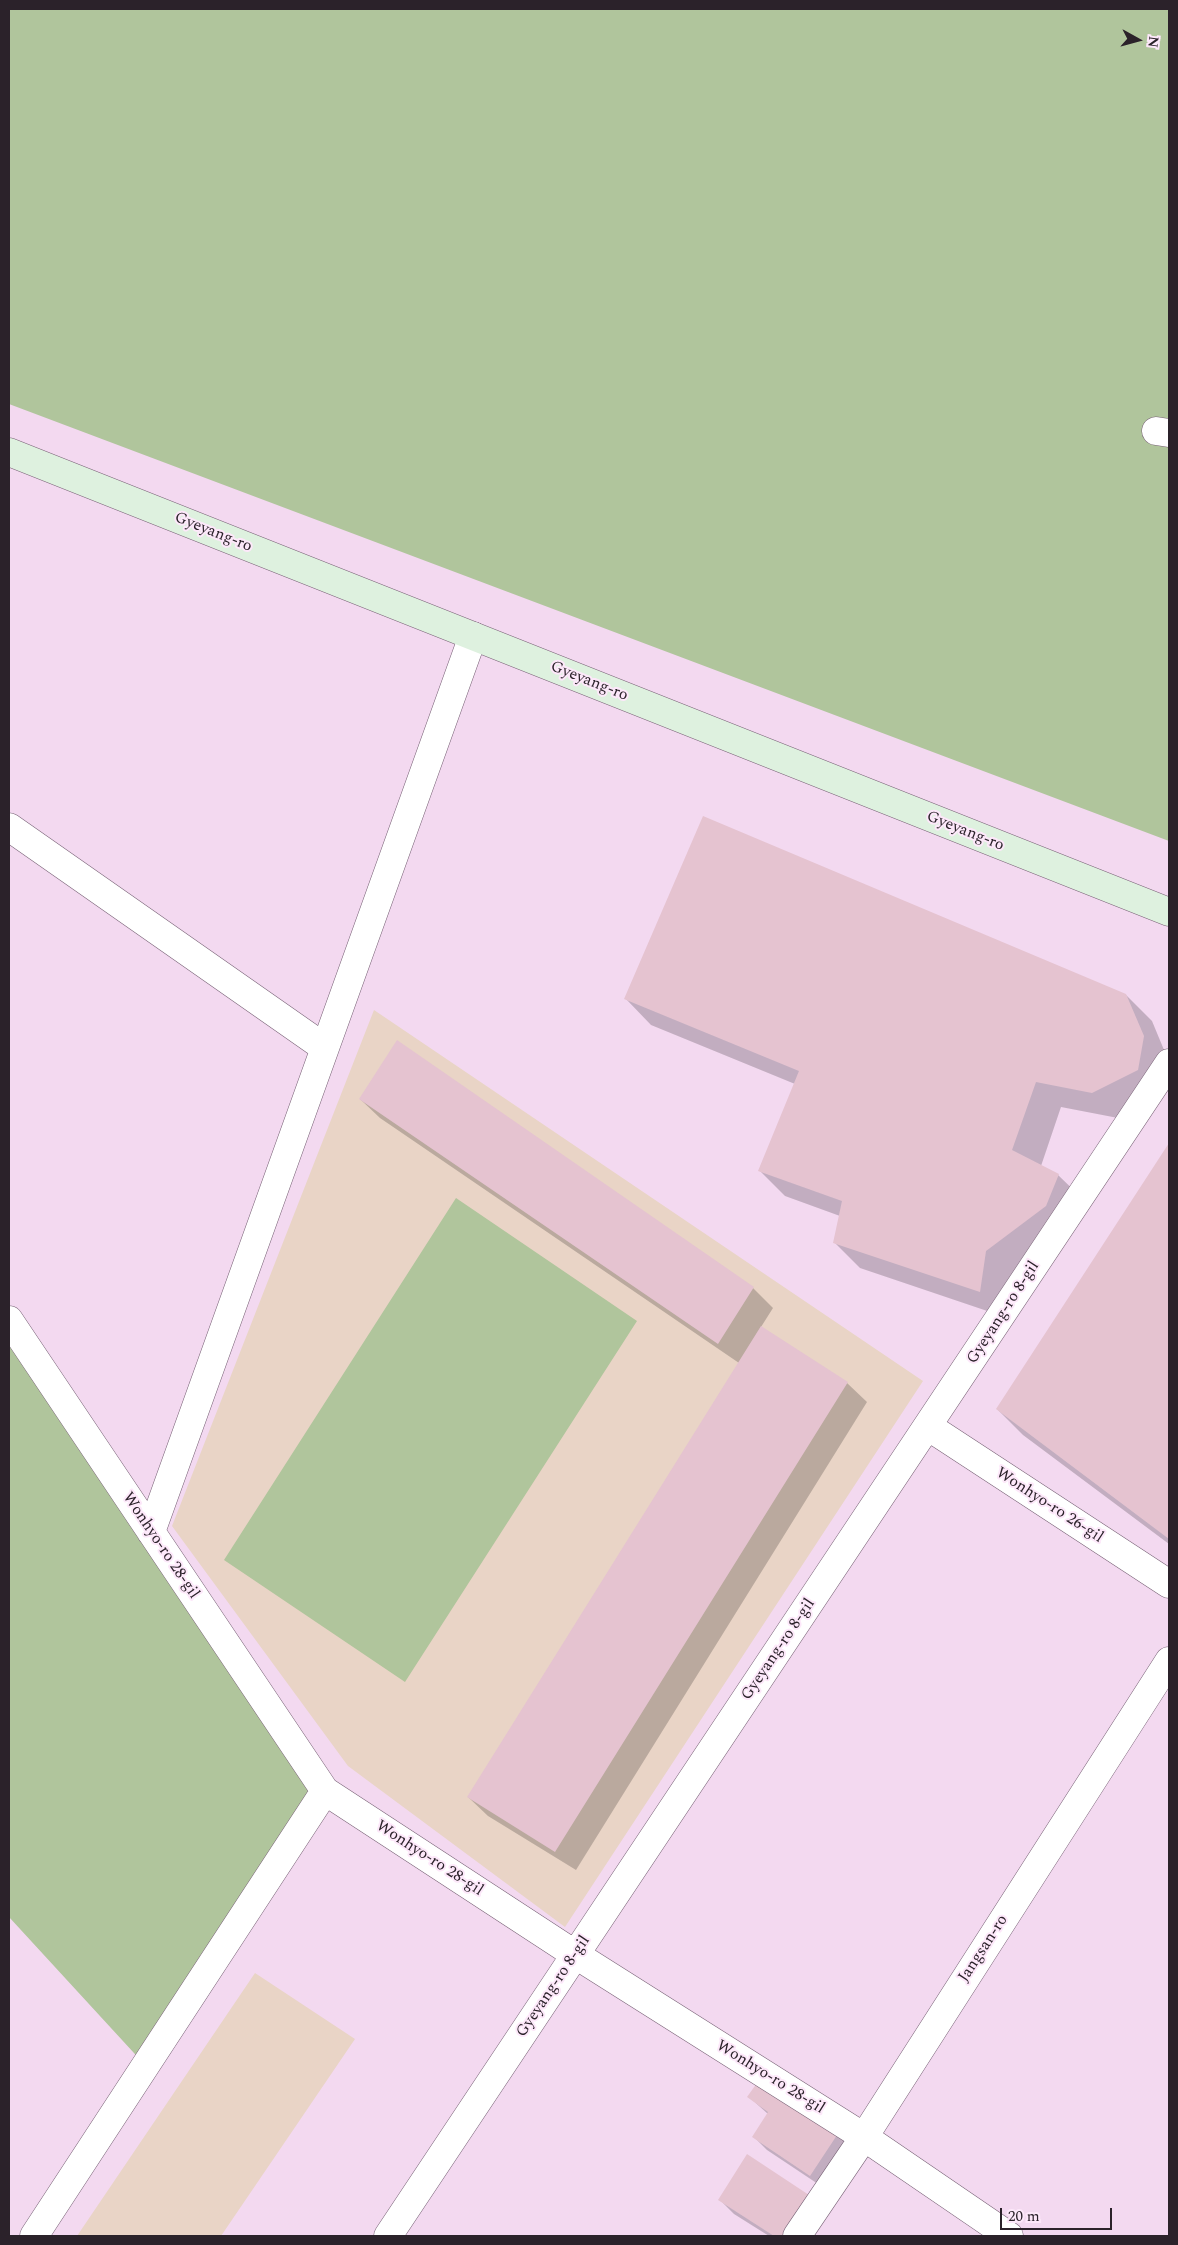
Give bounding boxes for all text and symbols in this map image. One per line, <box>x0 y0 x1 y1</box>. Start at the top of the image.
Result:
north arrow <box>1113 15 1163 65</box>
text: N <box>1142 35 1165 49</box>
street label: Gyeyang-ro <box>171 509 255 557</box>
street label: Gyeyang-ro <box>547 658 631 706</box>
street label: Gyeyang-ro <box>923 808 1007 856</box>
street label: Gyeyang-ro 8-gil <box>964 1258 1044 1368</box>
street label: Wonhyo-ro 26-gil <box>992 1464 1106 1548</box>
street label: Wonhyo-ro 28-gil <box>117 1489 203 1603</box>
street label: Gyeyang-ro 8-gil <box>738 1596 820 1704</box>
street label: Wonhyo-ro 28-gil <box>372 1817 486 1901</box>
street label: Jangsan-ro <box>955 1912 1013 1986</box>
street label: Gyeyang-ro 8-gil <box>513 1933 595 2041</box>
street label: Wonhyo-ro 28-gil <box>712 2037 828 2119</box>
scale bar <box>1003 2198 1116 2230</box>
text: 20 m <box>1008 2205 1040 2228</box>

